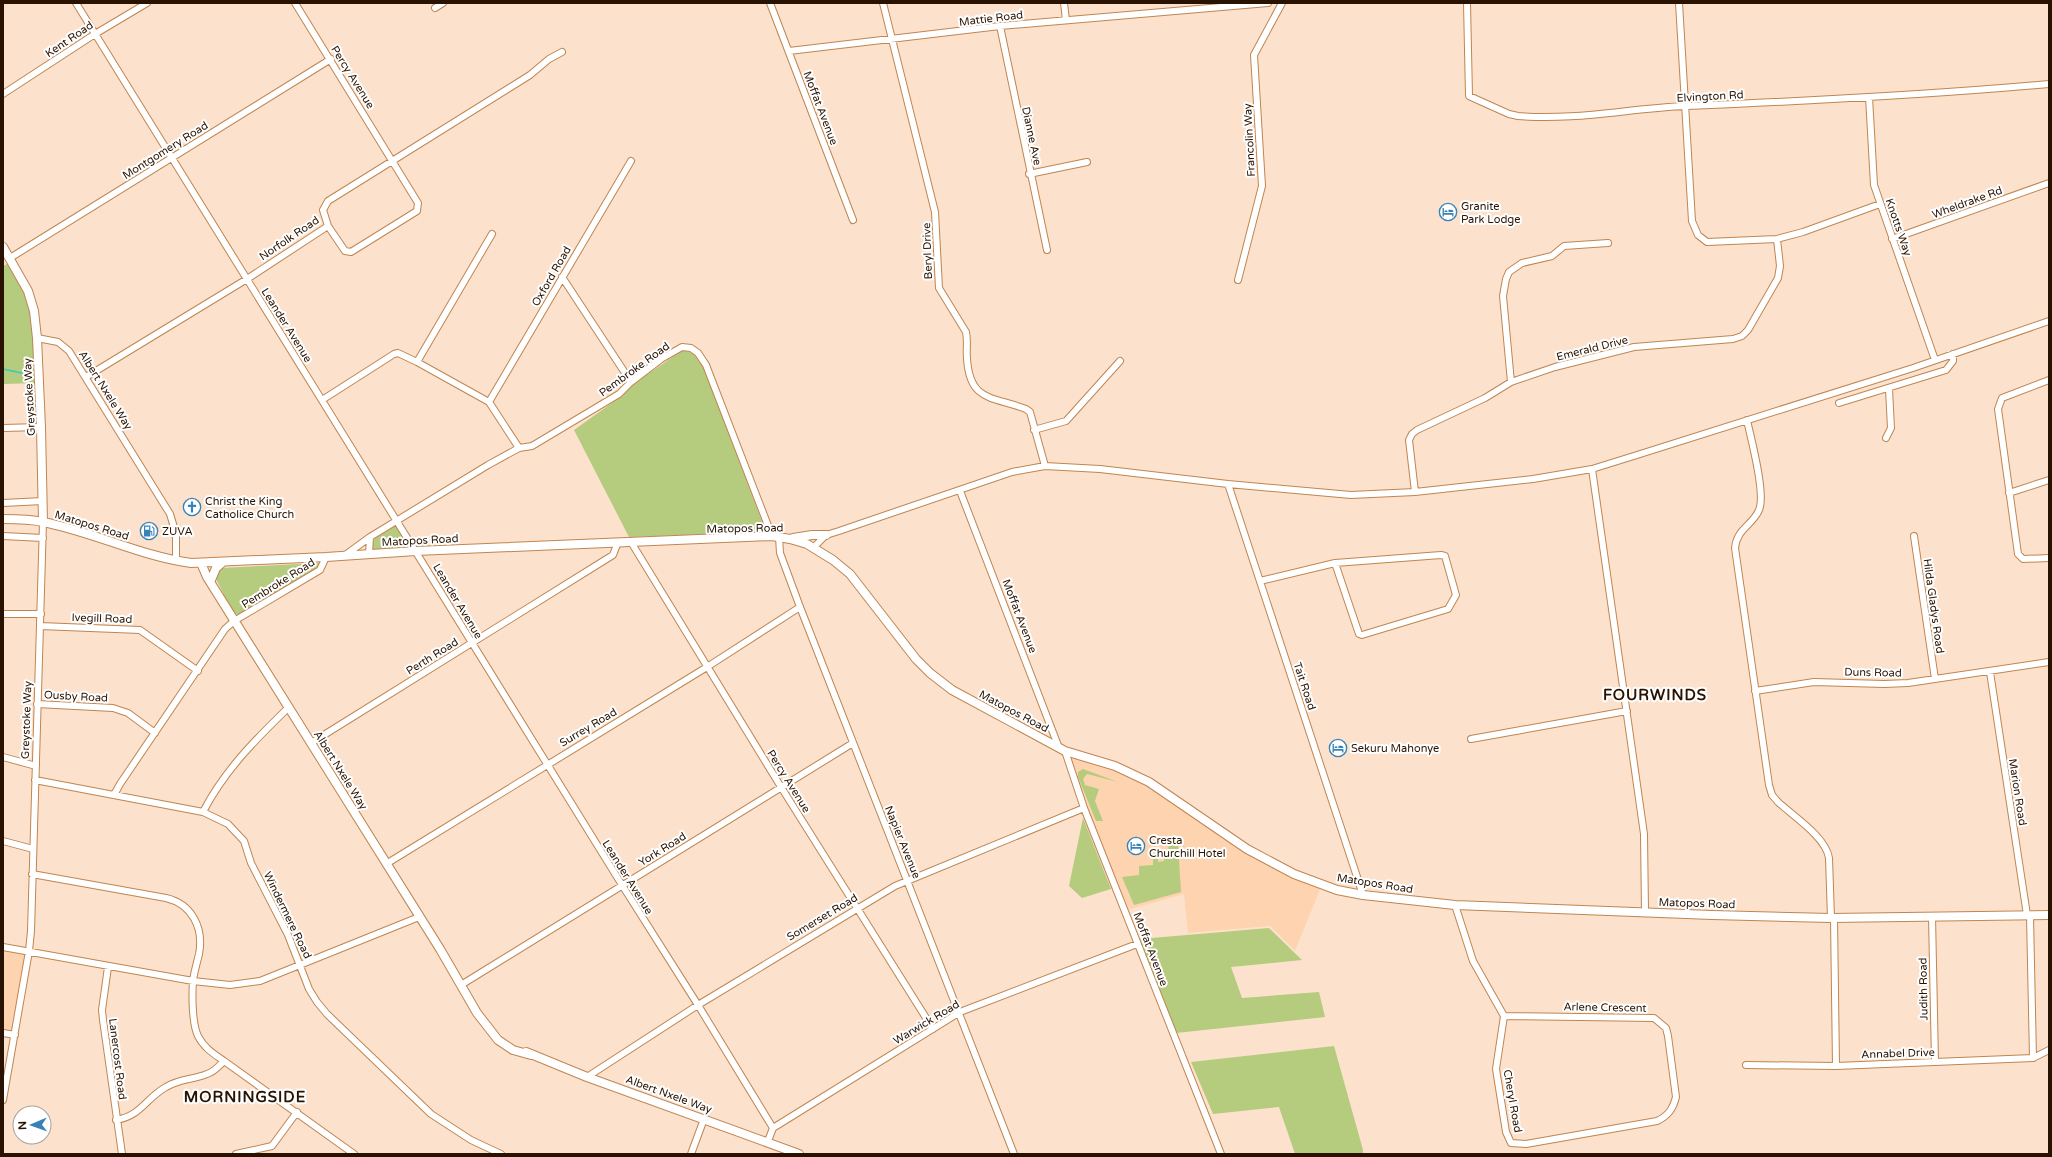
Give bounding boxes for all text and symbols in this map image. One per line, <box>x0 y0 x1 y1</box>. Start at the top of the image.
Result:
street label: Mattie Road <box>958 8 1024 29</box>
street label: Kent Road <box>43 19 96 60</box>
street label: Percy Avenue <box>328 43 377 111</box>
street label: Moffat Avenue <box>800 69 841 147</box>
street label: Elvington Rd <box>1676 88 1744 105</box>
street label: Francolin Way <box>1241 103 1258 177</box>
street label: Dianne Ave <box>1019 106 1044 166</box>
street label: Montgomery Road <box>120 119 210 182</box>
street label: Wheldrake Rd <box>1930 184 2004 221</box>
street label: Knotts Way <box>1883 197 1914 258</box>
place label: Granite Park Lodge <box>1461 200 1521 226</box>
hotel icon: Granite Park Lodge <box>1438 202 1458 222</box>
street label: Norfolk Road <box>257 214 322 263</box>
street label: Beryl Drive <box>920 222 935 279</box>
street label: Oxford Road <box>529 244 574 309</box>
street label: Leander Avenue <box>259 286 315 365</box>
street label: Emerald Drive <box>1555 333 1629 364</box>
street label: Pembroke Road <box>597 339 672 399</box>
street label: Albert Nxele Way <box>76 348 135 432</box>
street label: Greystoke Way <box>21 358 38 436</box>
place label: Christ the King Catholice Church <box>205 495 294 521</box>
church icon: Christ the King Catholice Church <box>182 497 202 517</box>
street label: Matopos Road <box>53 508 131 543</box>
fuel station icon: ZUVA <box>139 521 159 541</box>
street label: Matopos Road <box>706 521 784 536</box>
place label: ZUVA <box>162 525 193 538</box>
street label: Matopos Road <box>381 532 459 549</box>
street label: Pembroke Road <box>239 556 317 611</box>
street label: Hilda Gladys Road <box>1920 558 1947 654</box>
street label: Leander Avenue <box>430 561 485 641</box>
street label: Moffat Avenue <box>999 577 1040 655</box>
street label: Ivegill Road <box>71 611 133 626</box>
street label: Perth Road <box>404 635 461 678</box>
street label: Tait Road <box>1291 661 1318 712</box>
street label: Duns Road <box>1844 666 1902 680</box>
street label: Greystoke Way <box>19 681 34 759</box>
district label: FOURWINDS <box>1603 686 1707 704</box>
street label: Ousby Road <box>44 688 108 705</box>
street label: Matopos Road <box>977 688 1051 735</box>
street label: Surrey Road <box>557 705 619 750</box>
street label: Albert Nxele Way <box>311 728 370 812</box>
hotel icon: Sekuru Mahonye <box>1328 738 1348 758</box>
place label: Sekuru Mahonye <box>1351 742 1439 755</box>
street label: Percy Avenue <box>764 747 813 815</box>
street label: Marion Road <box>2006 758 2029 827</box>
street label: Napier Avenue <box>882 804 923 880</box>
street label: York Road <box>636 830 688 869</box>
place label: Cresta Churchill Hotel <box>1149 834 1226 860</box>
hotel icon: Cresta Churchill Hotel <box>1126 836 1146 856</box>
street label: Leander Avenue <box>600 838 656 917</box>
street label: Windermere Road <box>261 870 314 961</box>
street label: Matopos Road <box>1336 871 1414 896</box>
street label: Somerset Road <box>785 891 860 944</box>
street label: Matopos Road <box>1658 896 1736 911</box>
street label: Moffat Avenue <box>1130 910 1171 988</box>
street label: Judith Road <box>1916 957 1931 1021</box>
street label: Warwick Road <box>891 998 962 1047</box>
street label: Arlene Crescent <box>1563 1000 1647 1015</box>
street label: Lanercost Road <box>106 1018 129 1101</box>
street label: Annabel Drive <box>1861 1046 1935 1061</box>
street label: Cheryl Road <box>1501 1068 1524 1134</box>
street label: Albert Nxele Way <box>624 1073 714 1116</box>
district label: MORNINGSIDE <box>184 1088 306 1106</box>
north arrow <box>12 1105 52 1145</box>
text: N <box>16 1121 29 1130</box>

